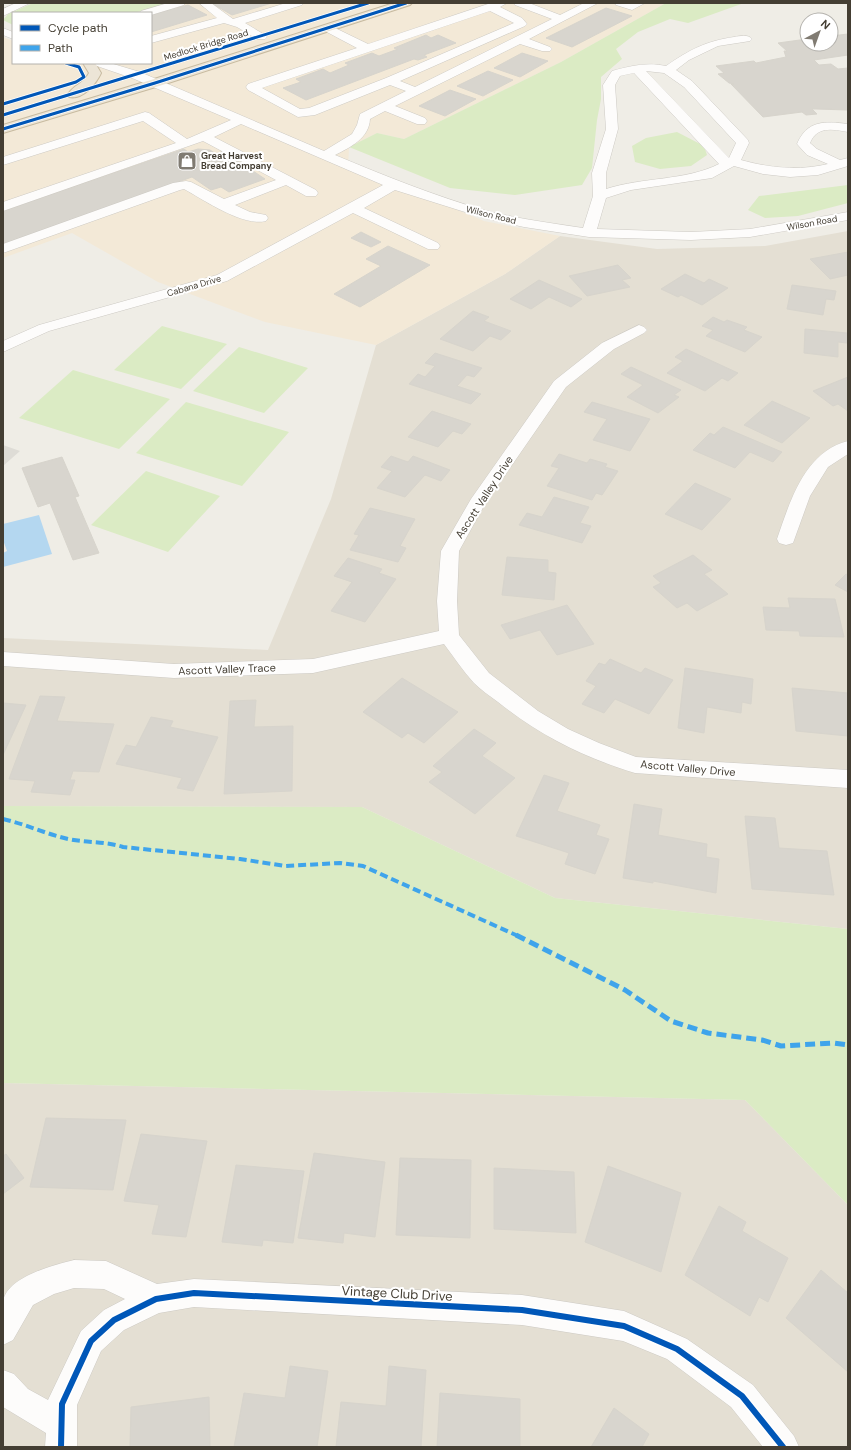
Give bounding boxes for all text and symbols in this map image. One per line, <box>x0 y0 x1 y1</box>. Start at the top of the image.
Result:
legend <box>12 12 152 64</box>
north arrow <box>799 12 839 52</box>
text: N <box>818 17 833 32</box>
text: Cycle path <box>48 20 108 36</box>
street label: Medlock Bridge Road <box>162 26 250 64</box>
text: Path <box>48 40 73 56</box>
shop icon: Great Harvest Bread Company <box>176 150 198 172</box>
place label: Great Harvest Bread Company <box>201 150 272 172</box>
street label: Wilson Road <box>465 203 518 227</box>
street label: Wilson Road <box>786 213 839 233</box>
street label: Cabana Drive <box>166 273 222 299</box>
street label: Ascott Valley Drive <box>452 453 516 541</box>
street label: Ascott Valley Trace <box>178 660 276 678</box>
street label: Ascott Valley Drive <box>640 757 736 779</box>
street label: Vintage Club Drive <box>341 1282 453 1305</box>

